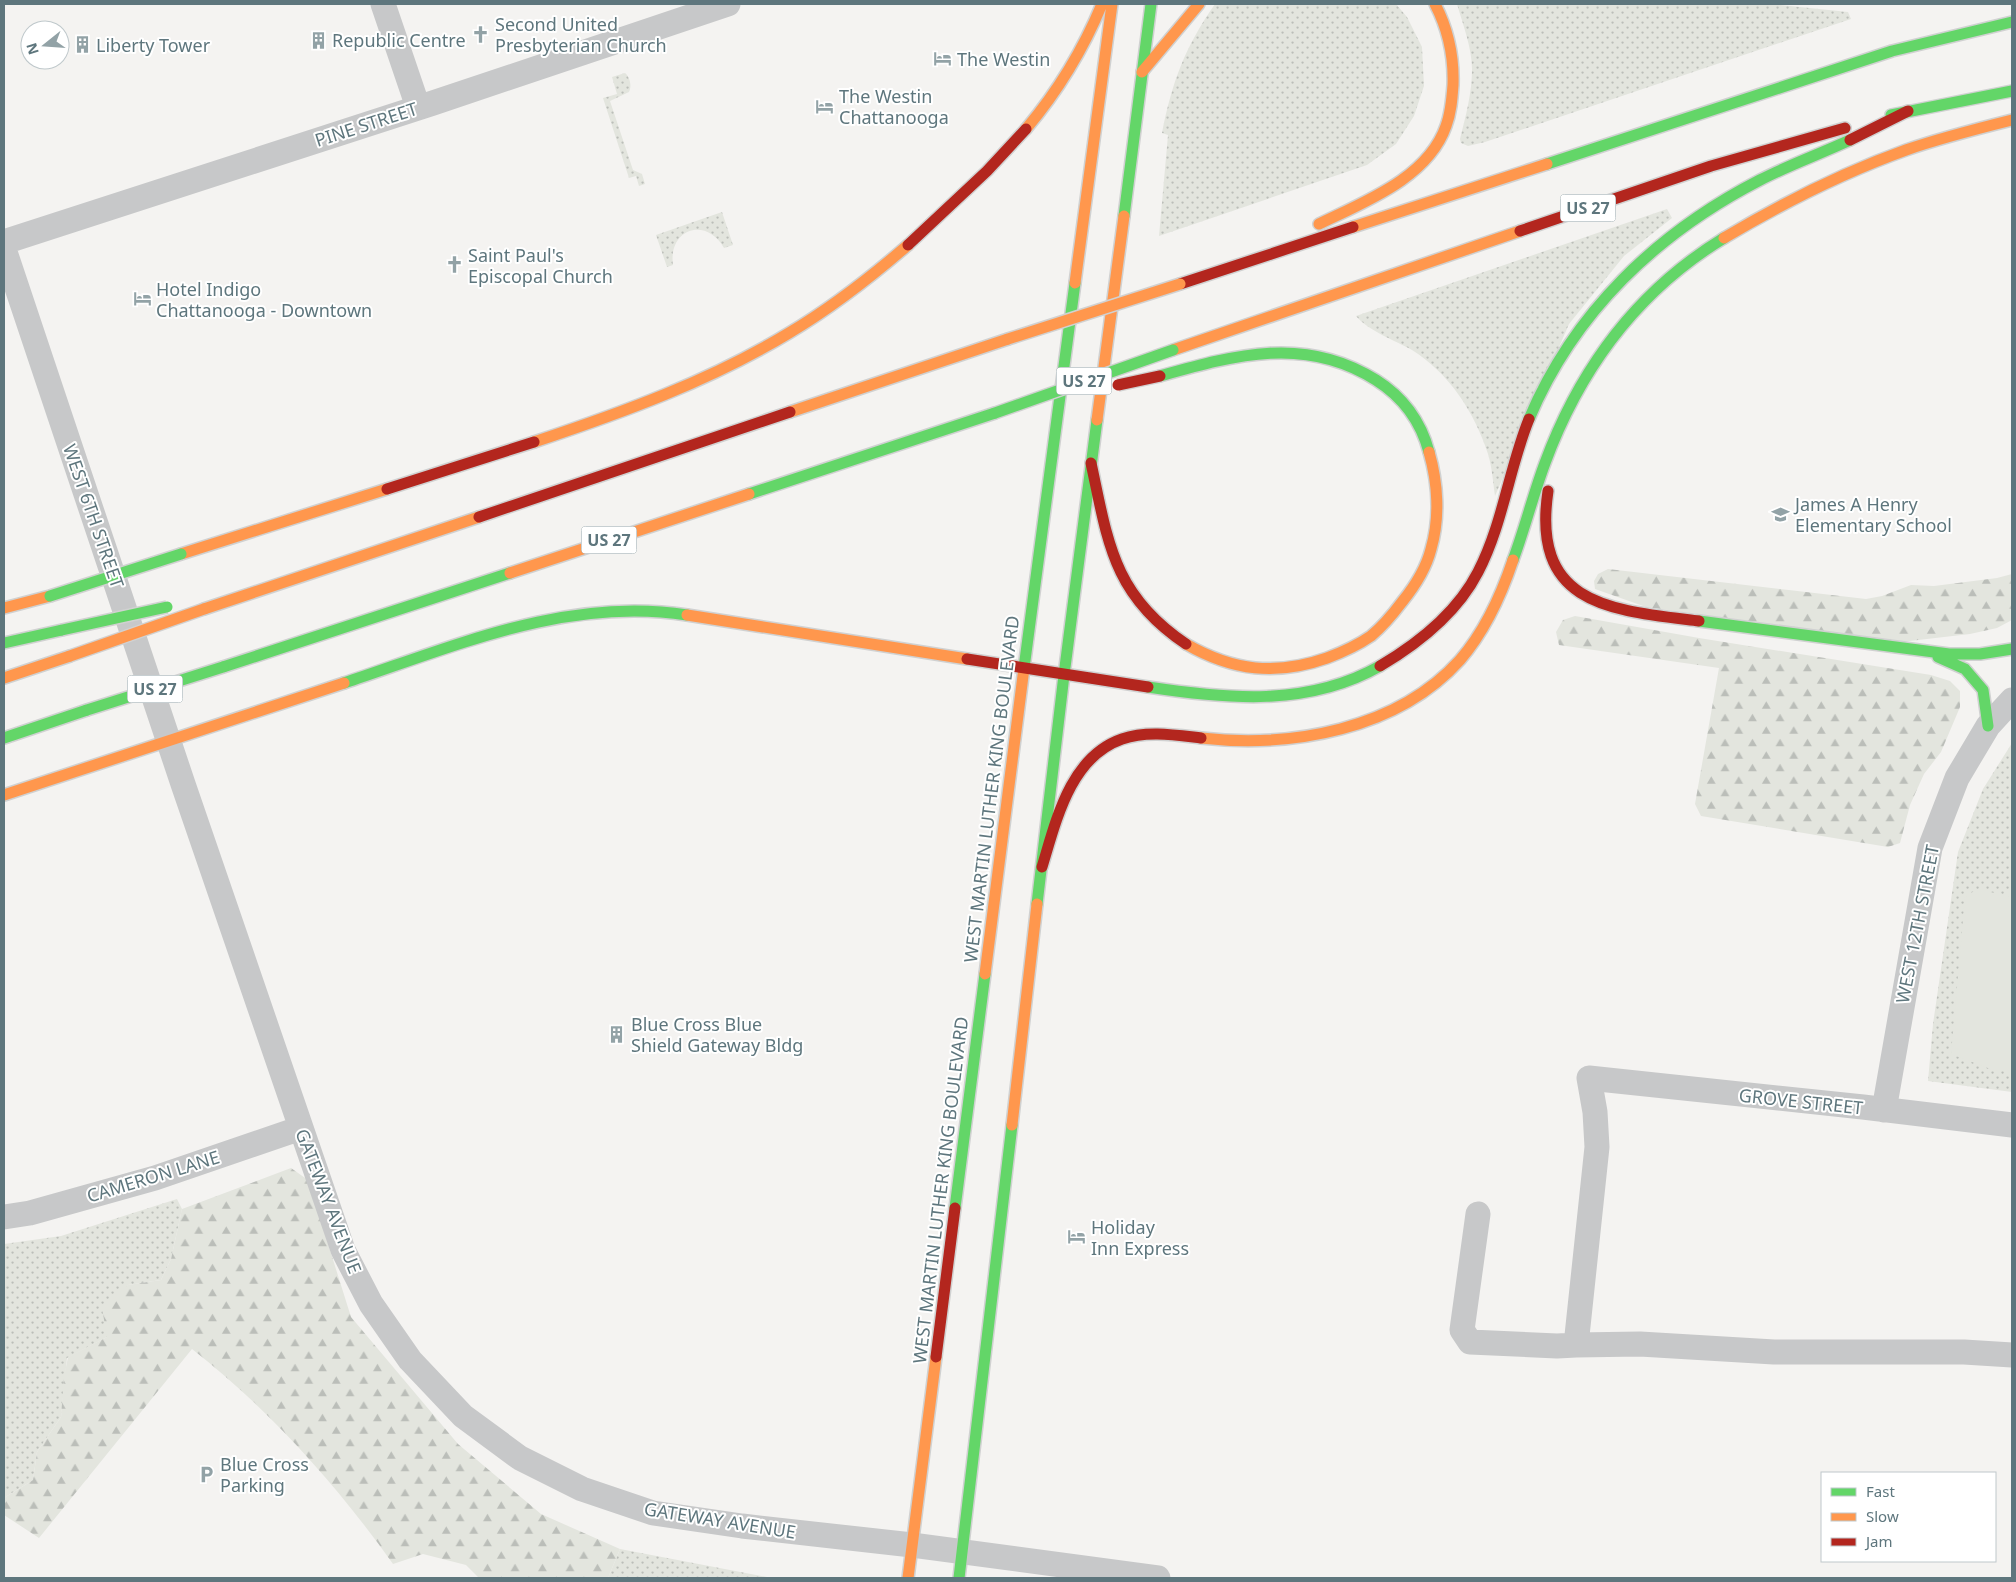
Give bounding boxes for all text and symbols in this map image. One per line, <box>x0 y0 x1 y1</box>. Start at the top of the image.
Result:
place label: Second United Presbyterian Church <box>495 12 667 57</box>
north arrow <box>20 20 70 70</box>
church icon: Second United Presbyterian Church <box>471 24 491 44</box>
place label: Republic Centre <box>332 28 466 52</box>
building icon: Republic Centre <box>308 30 328 50</box>
place label: Liberty Tower <box>96 33 211 57</box>
building icon: Liberty Tower <box>72 35 92 55</box>
text: N <box>21 41 43 57</box>
place label: The Westin <box>957 47 1050 71</box>
hotel icon: The Westin <box>933 49 953 69</box>
place label: The Westin Chattanooga <box>839 84 949 129</box>
street label: PINE STREET <box>312 96 420 152</box>
hotel icon: The Westin Chattanooga <box>815 96 835 116</box>
road number: US 27 <box>1560 194 1616 222</box>
place label: Saint Paul's Episcopal Church <box>468 243 613 288</box>
church icon: Saint Paul's Episcopal Church <box>444 255 464 275</box>
place label: Hotel Indigo Chattanooga - Downtown <box>156 277 372 322</box>
hotel icon: Hotel Indigo Chattanooga - Downtown <box>132 289 152 309</box>
road number: US 27 <box>1056 368 1112 394</box>
street label: WEST 6TH STREET <box>58 441 130 591</box>
place label: James A Henry Elementary School <box>1793 492 1952 537</box>
school or university icon: James A Henry Elementary School <box>1771 504 1791 524</box>
road number: US 27 <box>582 526 636 554</box>
street label: WEST MARTIN LUTHER KING BOULEVARD <box>958 614 1024 964</box>
road number: US 27 <box>128 676 182 702</box>
street label: WEST 12TH STREET <box>1890 843 1944 1005</box>
place label: Blue Cross Blue Shield Gateway Bldg <box>631 1012 803 1057</box>
street label: WEST MARTIN LUTHER KING BOULEVARD <box>907 1015 973 1365</box>
building icon: Blue Cross Blue Shield Gateway Bldg <box>607 1024 627 1044</box>
street label: GROVE STREET <box>1738 1083 1864 1119</box>
street label: GATEWAY AVENUE <box>290 1125 368 1277</box>
street label: CAMERON LANE <box>84 1144 222 1208</box>
place label: Holiday Inn Express <box>1091 1215 1189 1260</box>
hotel icon: Holiday Inn Express <box>1067 1227 1087 1247</box>
place label: Blue Cross Parking <box>220 1452 309 1497</box>
parking icon: Blue Cross Parking <box>196 1464 216 1484</box>
legend <box>1821 1472 1996 1562</box>
text: Fast <box>1866 1481 1895 1501</box>
street label: GATEWAY AVENUE <box>643 1496 797 1544</box>
text: Slow <box>1866 1506 1899 1526</box>
text: Jam <box>1864 1531 1893 1551</box>

